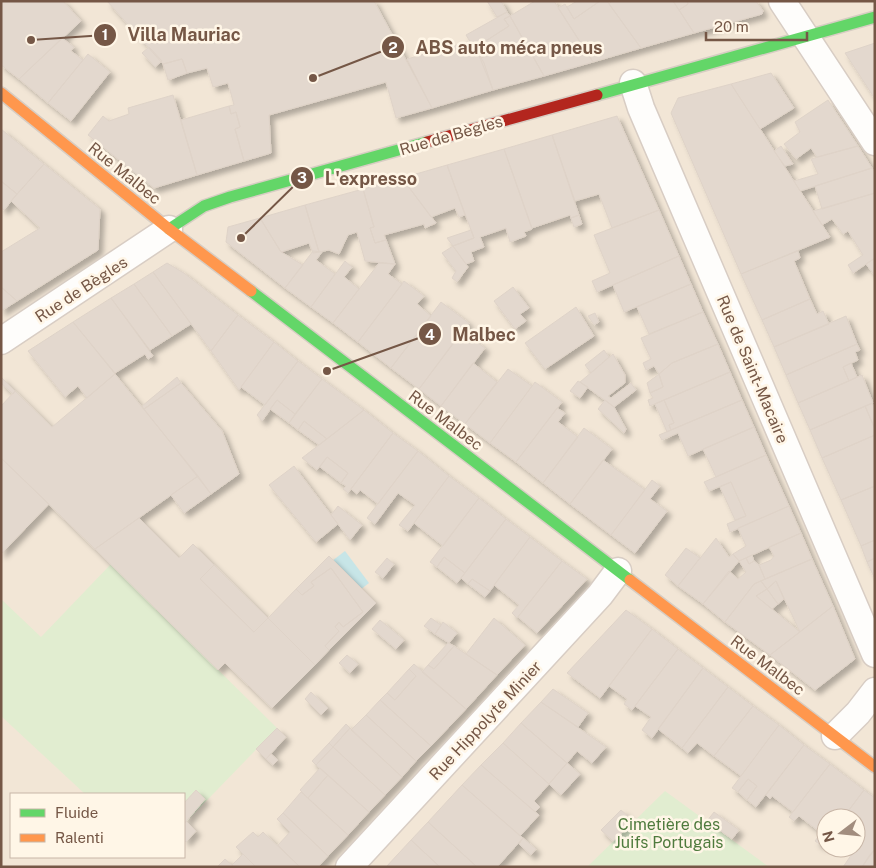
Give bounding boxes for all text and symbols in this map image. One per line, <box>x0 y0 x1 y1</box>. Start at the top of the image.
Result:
scale bar <box>706 10 807 42</box>
callout: Villa Mauriac <box>92 18 250 51</box>
text: 20 m <box>714 18 749 35</box>
text: Villa Mauriac <box>128 24 241 45</box>
text: 1 <box>102 26 108 43</box>
callout: ABS auto méca pneus <box>381 31 613 64</box>
text: ABS auto méca pneus <box>415 37 603 58</box>
text: 2 <box>388 39 398 56</box>
street label: Rue de Bègles <box>397 112 505 159</box>
street label: Rue Malbec <box>85 138 165 208</box>
callout: L'expresso <box>290 162 427 195</box>
text: L'expresso <box>325 168 417 189</box>
text: 3 <box>297 169 307 186</box>
street label: Rue de Bègles <box>32 253 131 326</box>
street label: Rue de Saint-Macaire <box>713 292 792 446</box>
callout: Malbec <box>418 318 526 351</box>
text: Malbec <box>452 324 516 345</box>
text: 4 <box>425 326 435 343</box>
street label: Rue Malbec <box>405 386 487 454</box>
street label: Rue Malbec <box>727 631 809 699</box>
street label: Rue Hippolyte Minier <box>425 657 546 784</box>
legend <box>10 793 185 858</box>
text: Fluide <box>55 804 98 821</box>
north arrow <box>816 808 866 858</box>
park label: Cimetière des Juifs Portugais <box>615 815 723 852</box>
text: Ralenti <box>55 829 104 846</box>
text: N <box>819 829 838 844</box>

